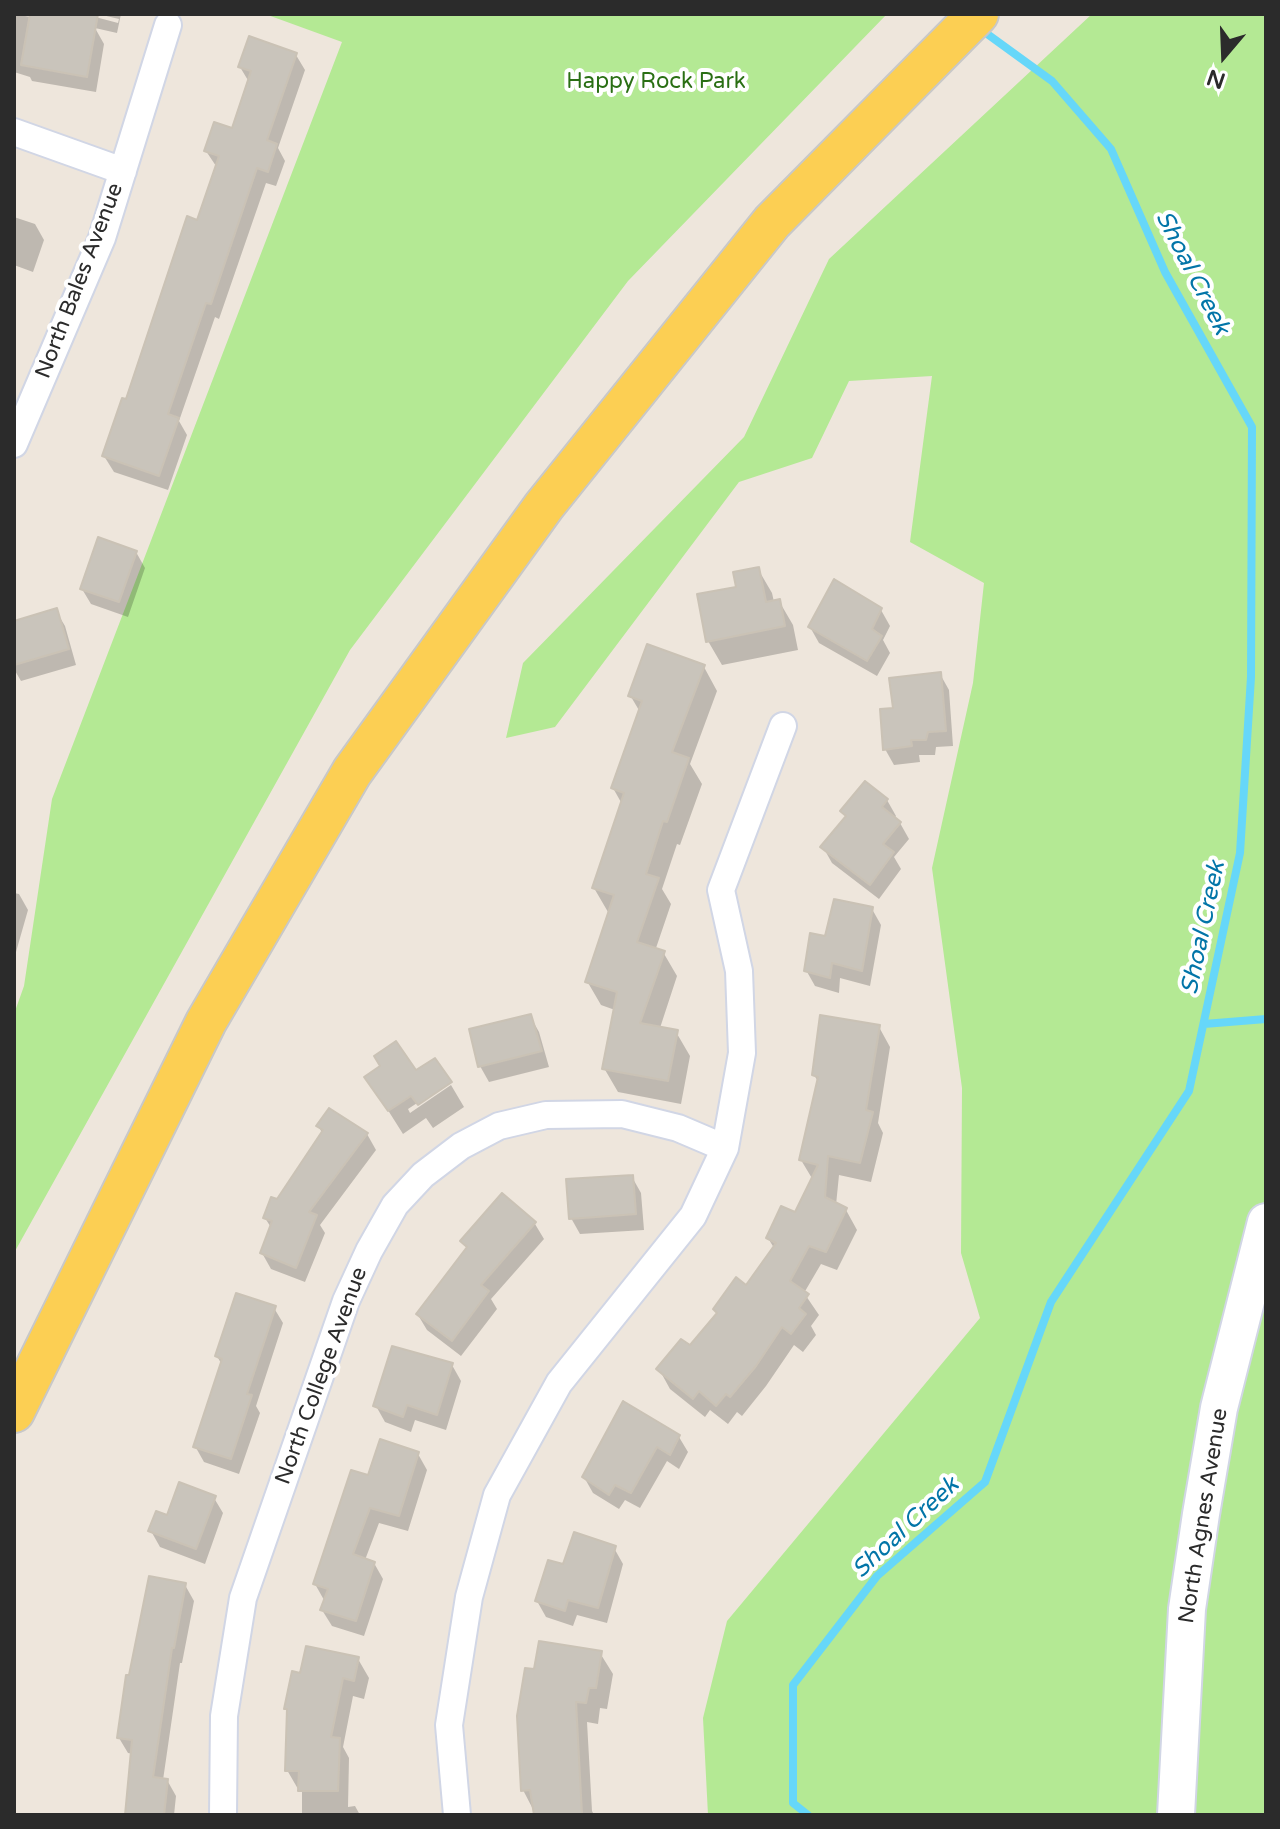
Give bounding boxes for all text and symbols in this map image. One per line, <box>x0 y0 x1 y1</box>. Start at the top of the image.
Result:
north arrow <box>1184 16 1264 96</box>
text: N <box>1204 64 1229 94</box>
park label: Happy Rock Park <box>566 69 746 95</box>
street label: North Bales Avenue <box>31 180 129 382</box>
water label: Shoal Creek <box>1149 206 1235 340</box>
water label: Shoal Creek <box>1176 859 1232 997</box>
street label: North College Avenue <box>270 1264 374 1488</box>
street label: North Agnes Avenue <box>1174 1406 1234 1626</box>
water label: Shoal Creek <box>847 1471 965 1585</box>

